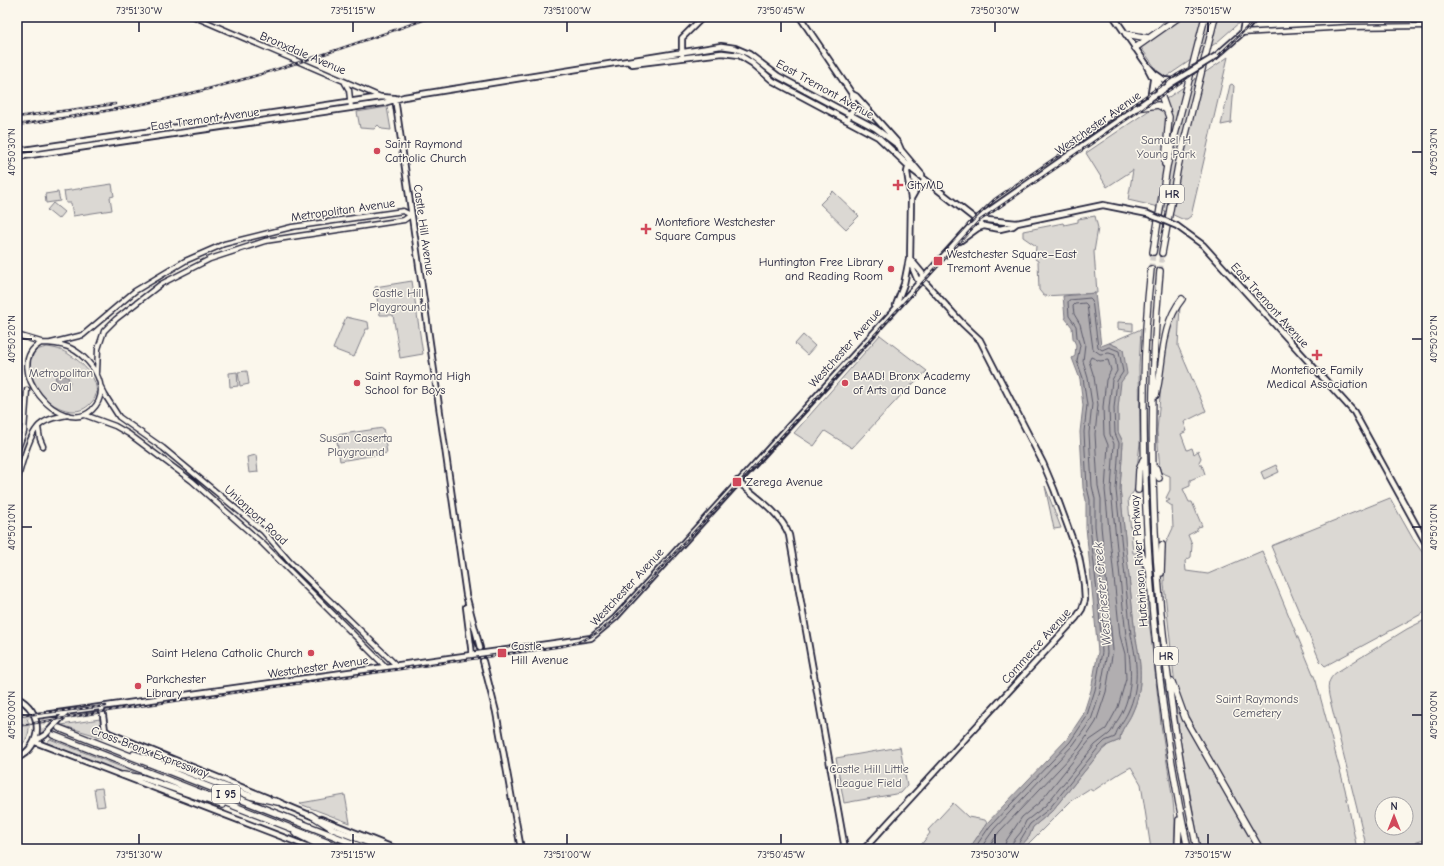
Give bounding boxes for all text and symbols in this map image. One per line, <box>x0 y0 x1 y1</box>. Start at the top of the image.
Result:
text: 73°51'30"W <box>116 5 162 17</box>
text: 73°51'15"W <box>331 5 376 17</box>
text: 73°51'00"W <box>543 5 591 17</box>
text: 73°50'45"W <box>757 5 805 17</box>
text: 73°50'30"W <box>971 5 1019 17</box>
text: 73°50'15"W <box>1185 5 1232 17</box>
street label: Bronxdale Avenue <box>258 29 348 77</box>
street label: East Tremont Avenue <box>774 56 876 122</box>
street label: Westchester Avenue <box>1052 88 1144 158</box>
street label: East Tremont Avenue <box>150 104 260 134</box>
text: 40°50'30"N <box>6 128 18 176</box>
text: 40°50'30"N <box>1428 128 1440 176</box>
park label: Samuel H Young Park <box>1137 133 1196 161</box>
place label: Saint Raymond Catholic Church <box>385 137 466 165</box>
marker: Saint Raymond Catholic Church <box>372 146 382 156</box>
place label: CityMD <box>907 178 944 192</box>
marker: CityMD <box>892 179 904 191</box>
street label: Castle Hill Avenue <box>411 184 437 276</box>
road number: HR <box>1160 185 1184 203</box>
street label: Metropolitan Avenue <box>290 196 396 224</box>
place label: Montefiore Westchester Square Campus <box>655 215 775 243</box>
marker: Montefiore Westchester Square Campus <box>640 223 652 235</box>
place label: Westchester Square–East Tremont Avenue <box>947 247 1077 275</box>
place label: Huntington Free Library and Reading Room <box>759 255 884 283</box>
marker: Westchester Square–East Tremont Avenue <box>932 255 944 267</box>
street label: East Tremont Avenue <box>1228 260 1312 350</box>
marker: Huntington Free Library and Reading Room <box>886 264 896 274</box>
park label: Castle Hill Playground <box>369 286 427 314</box>
street label: Westchester Avenue <box>806 306 884 390</box>
text: 40°50'20"N <box>6 315 18 363</box>
text: 40°50'20"N <box>1428 315 1440 363</box>
marker: Montefiore Family Medical Association <box>1311 349 1323 361</box>
place label: Montefiore Family Medical Association <box>1267 363 1367 391</box>
park label: Metropolitan Oval <box>29 366 93 394</box>
place label: Saint Raymond High School for Boys <box>365 369 471 397</box>
place label: BAAD! Bronx Academy of Arts and Dance <box>853 369 971 397</box>
marker: Saint Raymond High School for Boys <box>352 378 362 388</box>
marker: BAAD! Bronx Academy of Arts and Dance <box>840 378 850 388</box>
park label: Susan Caserta Playground <box>319 431 393 459</box>
place label: Zerega Avenue <box>746 475 823 489</box>
marker: Zerega Avenue <box>731 476 743 488</box>
street label: Unionport Road <box>221 482 291 548</box>
street label: Hutchinson River Parkway <box>1127 494 1151 628</box>
text: 40°50'10"N <box>6 504 18 550</box>
text: 40°50'10"N <box>1428 504 1440 550</box>
water label: Westchester Creek <box>1090 541 1114 646</box>
street label: Westchester Avenue <box>587 545 667 629</box>
street label: Commerce Avenue <box>999 606 1073 686</box>
place label: Castle Hill Avenue <box>511 639 568 667</box>
place label: Saint Helena Catholic Church <box>152 646 303 660</box>
marker: Castle Hill Avenue <box>496 647 508 659</box>
road number: HR <box>1154 647 1178 665</box>
marker: Saint Helena Catholic Church <box>306 648 316 658</box>
street label: Westchester Avenue <box>267 653 369 681</box>
place label: Parkchester Library <box>146 672 206 700</box>
marker: Parkchester Library <box>133 681 143 691</box>
text: 40°50'00"N <box>6 691 18 739</box>
text: 40°50'00"N <box>1428 691 1440 739</box>
park label: Saint Raymonds Cemetery <box>1216 692 1298 720</box>
street label: Cross Bronx Expressway <box>89 723 212 781</box>
park label: Castle Hill Little League Field <box>829 762 909 790</box>
road number: I 95 <box>212 785 240 803</box>
north arrow <box>1374 796 1414 836</box>
text: N <box>1390 800 1398 813</box>
text: 73°51'30"W <box>116 849 162 861</box>
text: 73°51'15"W <box>331 849 376 861</box>
text: 73°51'00"W <box>543 849 591 861</box>
text: 73°50'45"W <box>757 849 805 861</box>
text: 73°50'30"W <box>971 849 1019 861</box>
text: 73°50'15"W <box>1185 849 1232 861</box>

